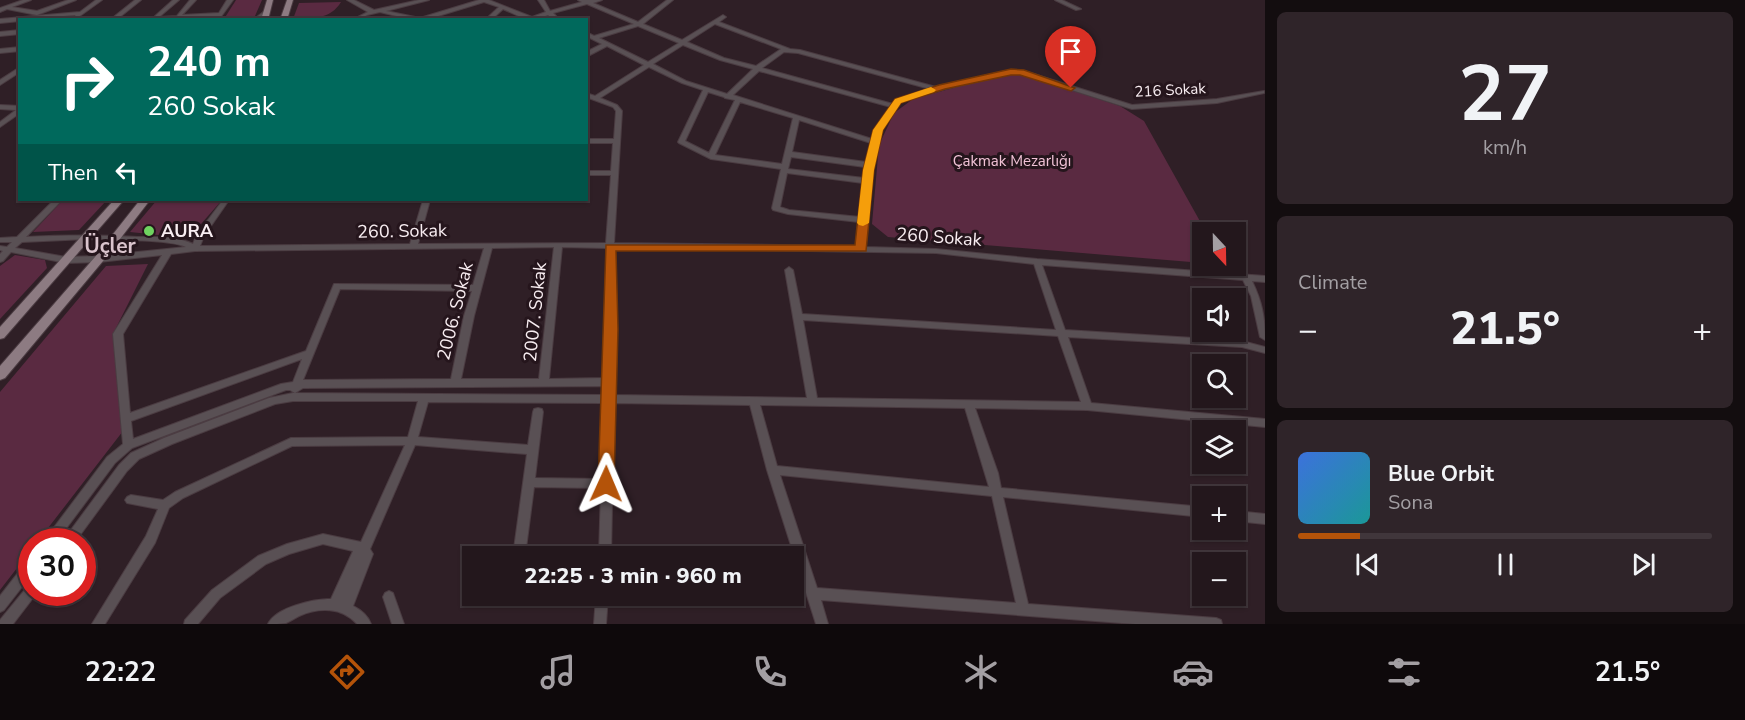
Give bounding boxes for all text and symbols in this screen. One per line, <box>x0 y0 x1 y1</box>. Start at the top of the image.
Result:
pin <box>1045 26 1096 88</box>
text: 240 m <box>147 34 271 91</box>
icon: arrive <box>1054 35 1087 68</box>
text: 27 <box>1458 41 1552 148</box>
icon: right <box>48 42 126 120</box>
street label: 216 Sokak <box>1134 78 1207 102</box>
text: 260 Sokak <box>147 88 275 125</box>
text: km/h <box>1483 134 1527 161</box>
park label: Çakmak Mezarlığı <box>953 151 1071 171</box>
icon: left <box>110 156 143 189</box>
text: Then <box>48 158 98 188</box>
street label: 260. Sokak <box>357 218 448 244</box>
place label: AURA <box>161 219 214 243</box>
street label: 260 Sokak <box>895 222 984 252</box>
north arrow <box>1192 222 1246 276</box>
map controls <box>1192 222 1246 606</box>
marker: AURA <box>142 224 156 238</box>
district label: Üçler <box>84 232 137 260</box>
street label: 2006. Sokak <box>431 258 479 363</box>
street label: 2007. Sokak <box>518 260 552 363</box>
text: Climate <box>1298 269 1367 296</box>
button: sound <box>1192 288 1246 342</box>
text: 21.5° <box>1450 299 1560 360</box>
text: − <box>1298 308 1318 353</box>
text: + <box>1692 308 1712 353</box>
button: search <box>1192 354 1246 408</box>
button: layers <box>1192 420 1246 474</box>
position arrow <box>574 452 638 516</box>
text: Blue Orbit <box>1388 459 1494 489</box>
button: + <box>1192 486 1246 540</box>
text: Sona <box>1388 489 1433 516</box>
speed limit sign: 30 <box>18 528 96 606</box>
icon: previous <box>1351 548 1384 581</box>
icon: pause <box>1489 548 1522 581</box>
icon: next <box>1627 548 1660 581</box>
button: − <box>1192 552 1246 606</box>
text: 22:25 · 3 min · 960 m <box>524 561 742 591</box>
icon: directions <box>326 651 368 693</box>
icon: music <box>537 651 579 693</box>
icon: phone <box>749 651 791 693</box>
icon: climate <box>960 651 1002 693</box>
icon: car <box>1172 651 1214 693</box>
icon: filters <box>1383 651 1425 693</box>
text: 22:22 <box>85 654 156 691</box>
text: 21.5° <box>1595 654 1660 691</box>

